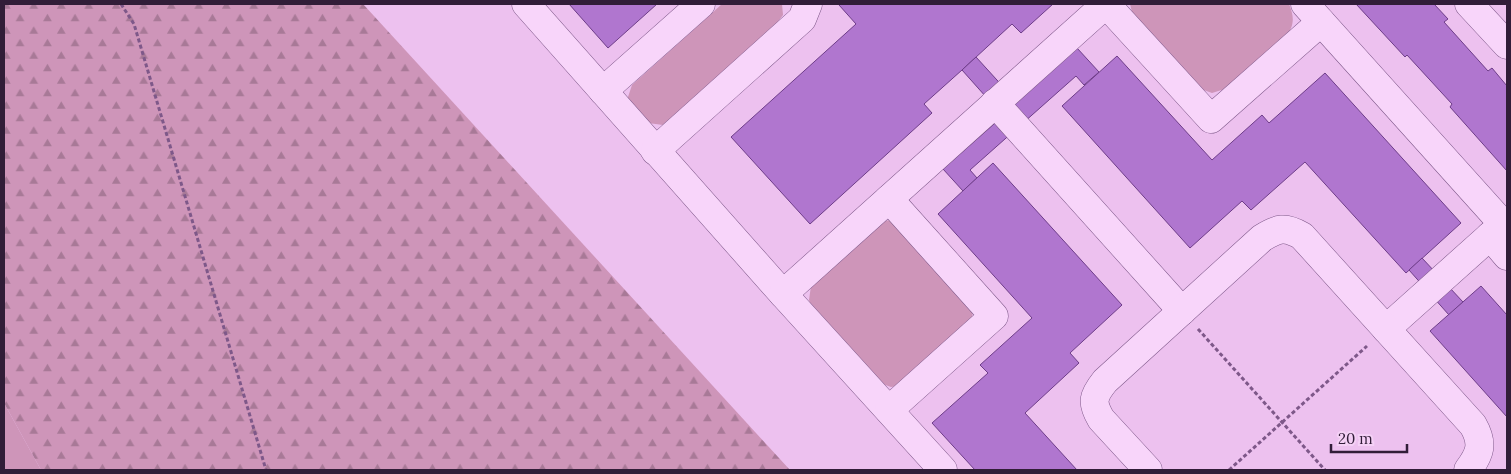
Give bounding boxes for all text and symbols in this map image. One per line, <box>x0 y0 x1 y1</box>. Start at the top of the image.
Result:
scale bar <box>1331 422 1407 454</box>
text: 20 m <box>1338 429 1373 448</box>

